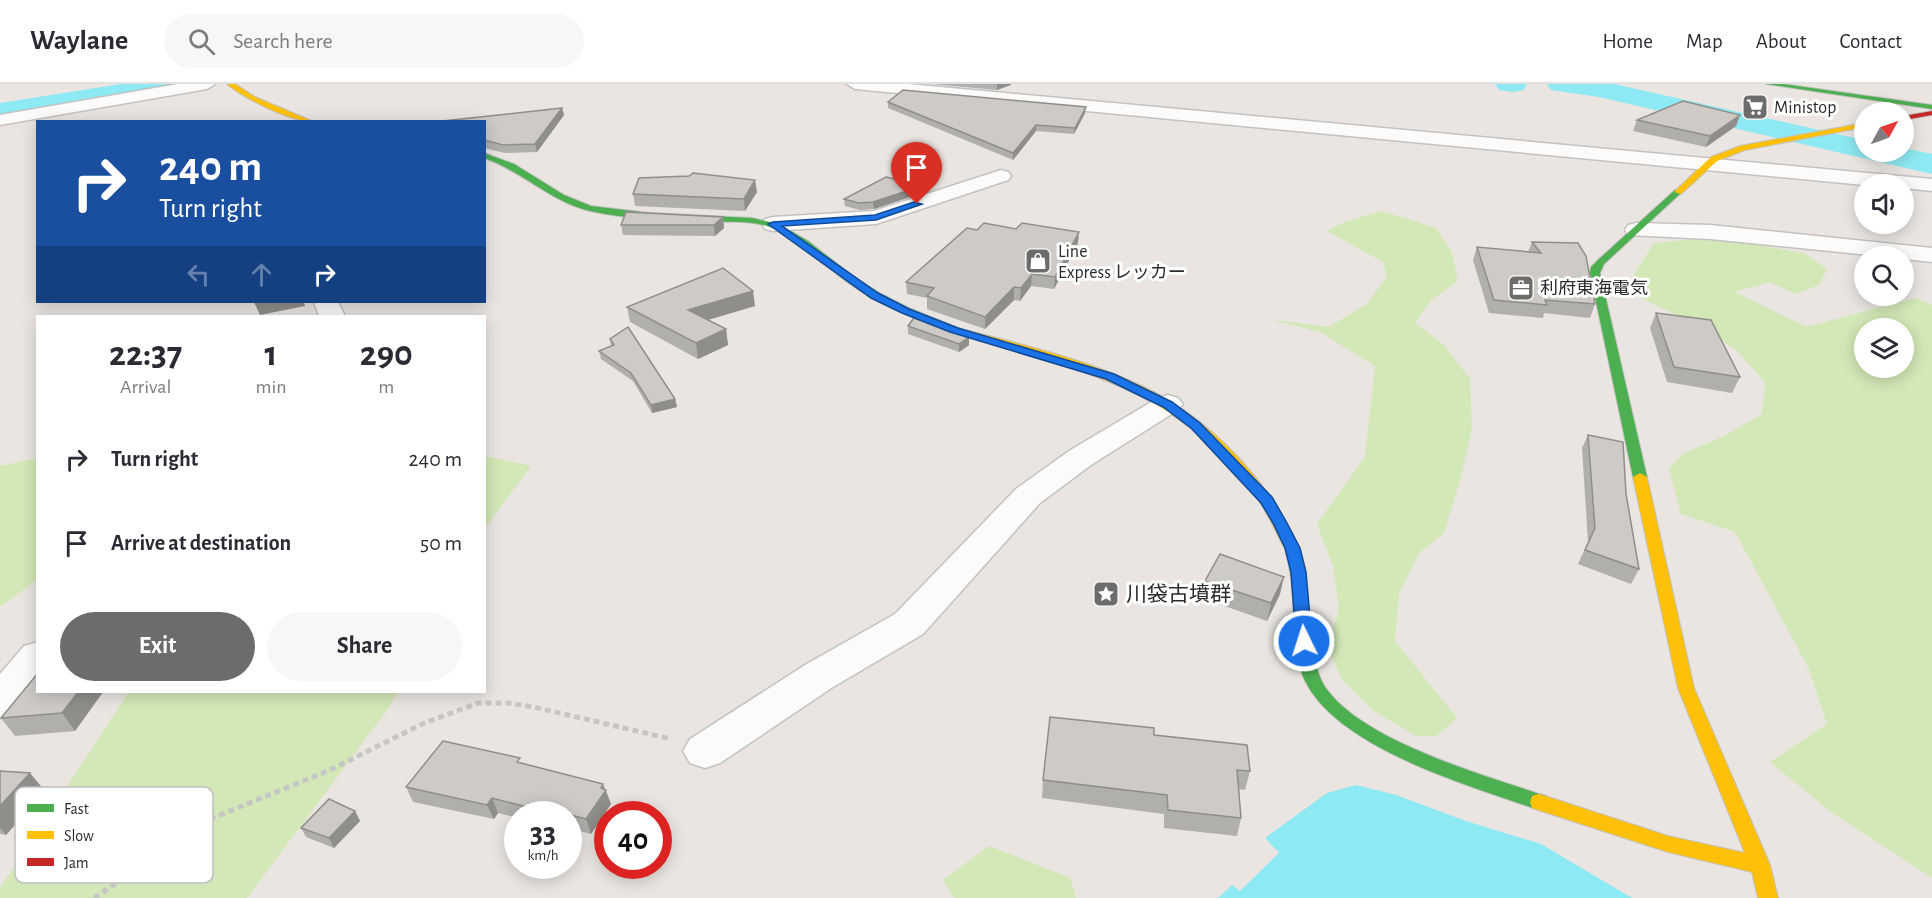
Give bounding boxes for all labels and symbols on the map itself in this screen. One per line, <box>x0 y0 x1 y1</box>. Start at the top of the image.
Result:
supermarket icon: Ministop <box>1740 92 1770 122</box>
place label: Ministop <box>1774 99 1836 117</box>
north arrow <box>1854 102 1914 162</box>
pin <box>891 142 942 204</box>
place label: Line Express レッカー <box>1058 243 1186 282</box>
shop icon: Line Express レッカー <box>1023 246 1053 276</box>
office icon: 利府東海電気 <box>1506 273 1536 303</box>
place label: 利府東海電気 <box>1540 278 1648 298</box>
place icon: 川袋古墳群 <box>1091 579 1121 609</box>
place label: 川袋古墳群 <box>1126 583 1231 605</box>
position arrow <box>1272 609 1336 673</box>
legend <box>15 787 213 883</box>
text: Fast <box>64 801 89 817</box>
speed limit sign: 40 <box>594 801 672 879</box>
text: Slow <box>64 828 94 844</box>
text: Jam <box>64 855 89 871</box>

